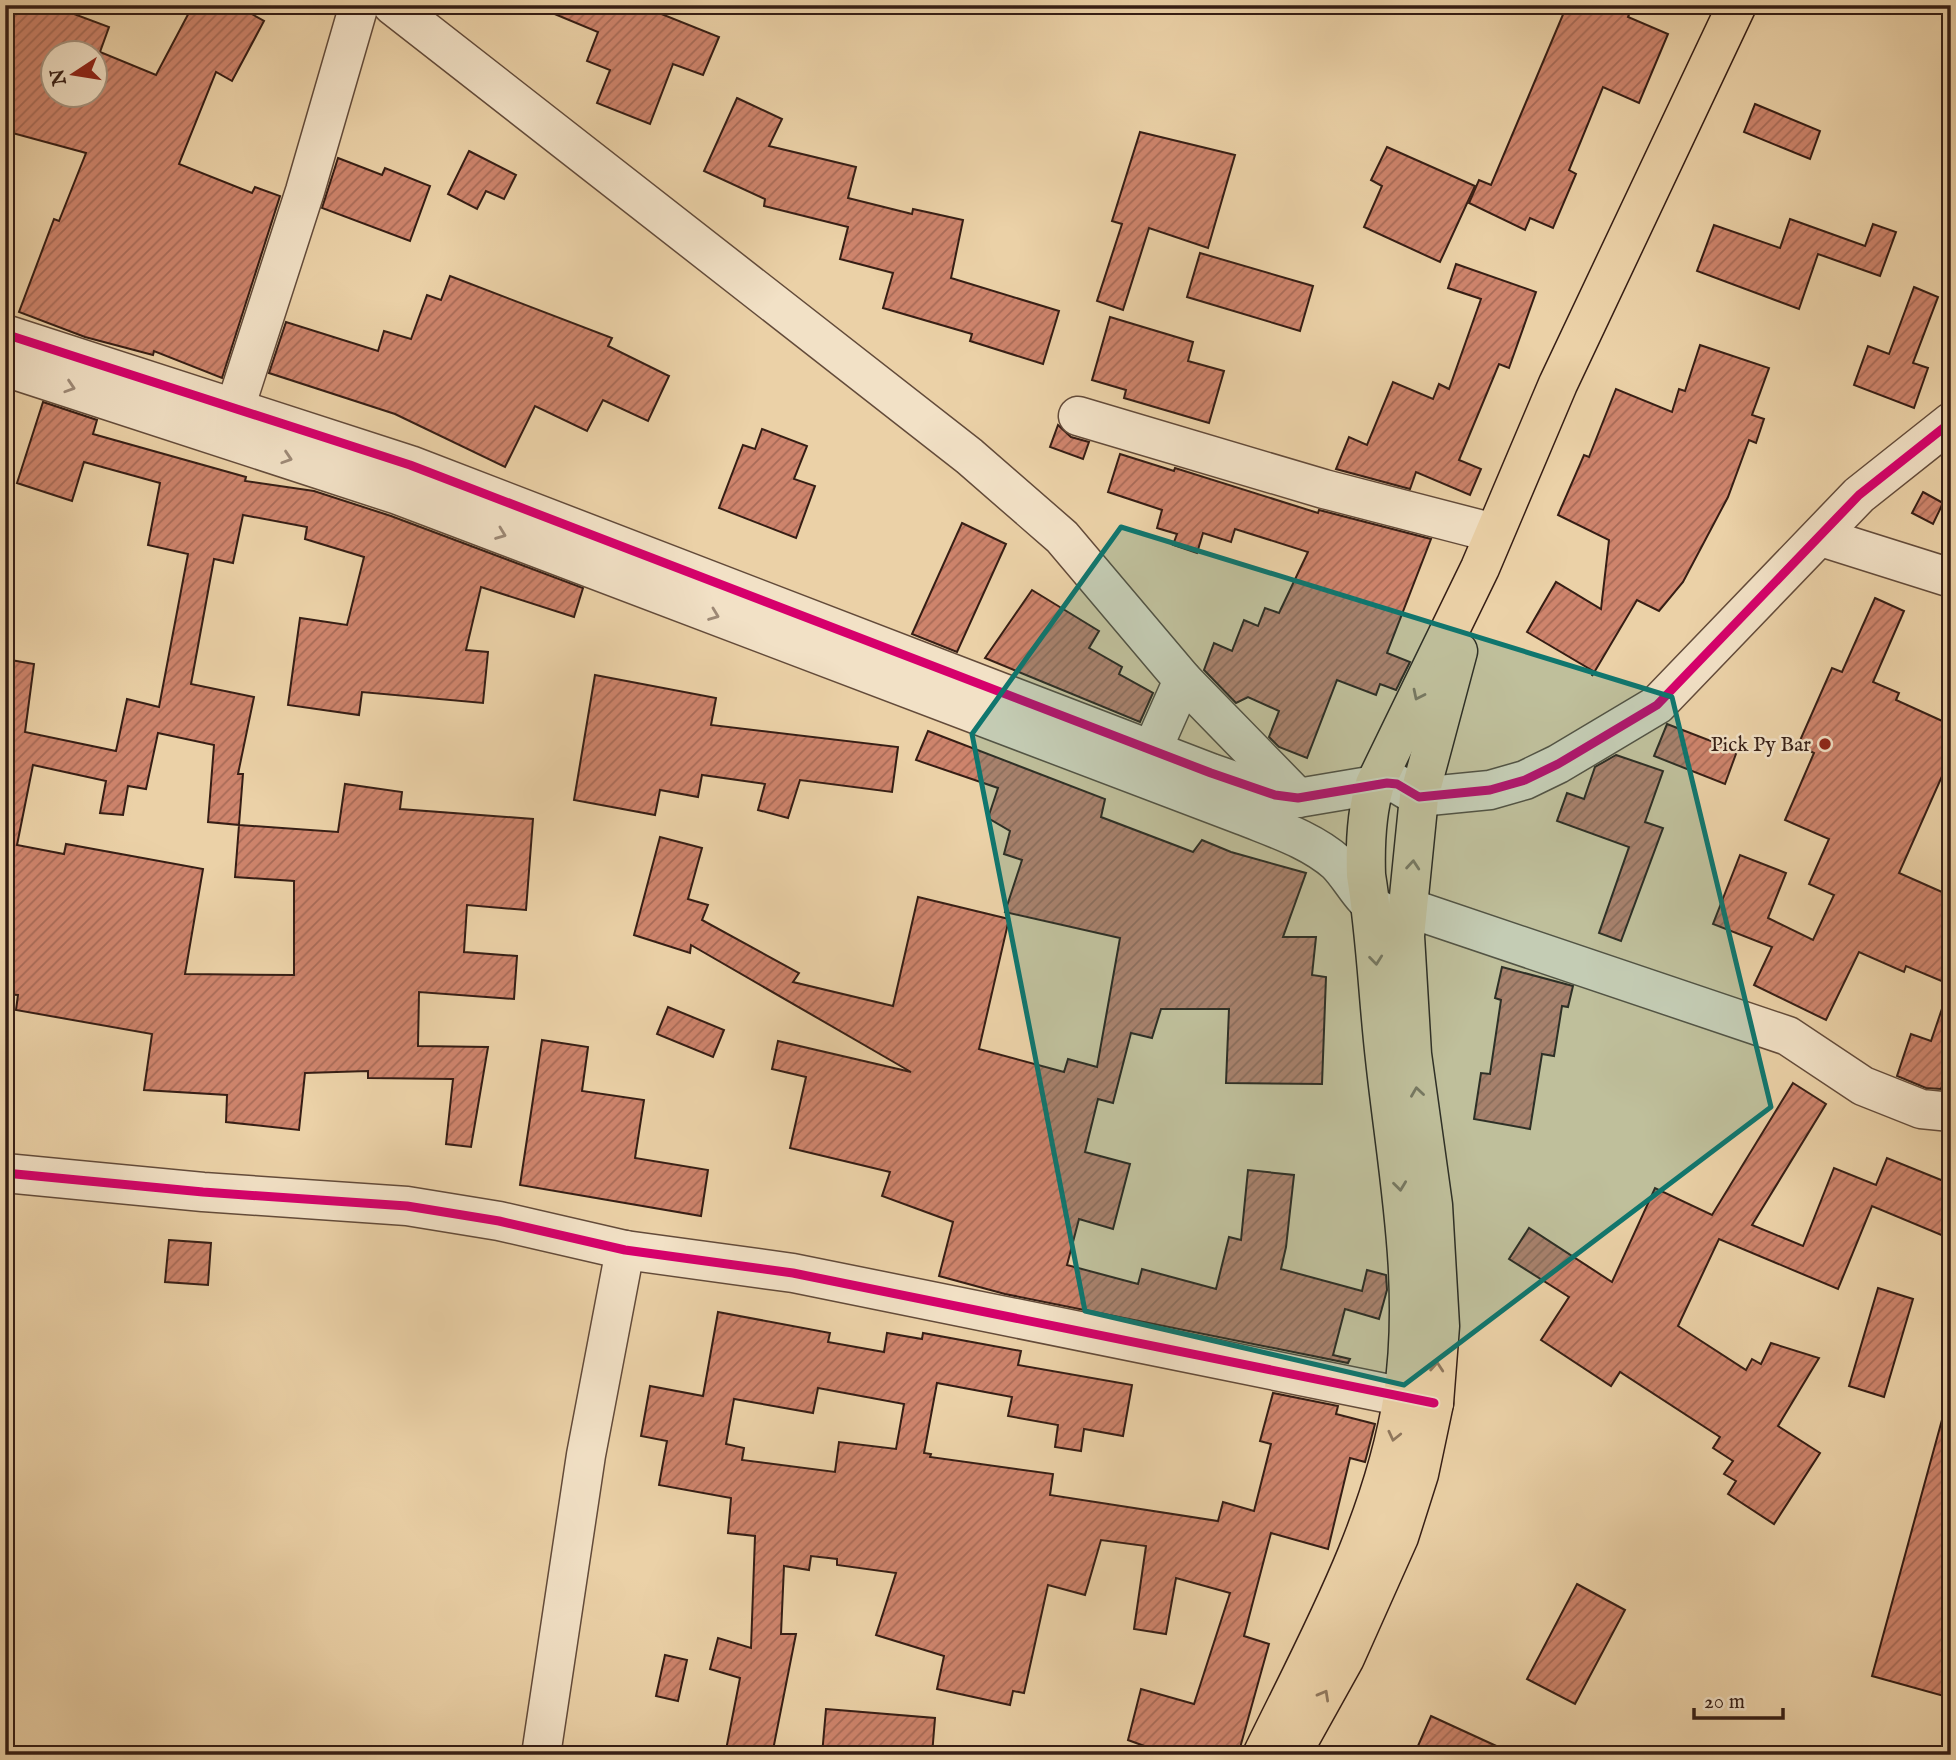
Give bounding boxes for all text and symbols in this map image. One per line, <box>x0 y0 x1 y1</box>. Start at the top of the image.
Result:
north arrow <box>38 38 108 108</box>
text: N <box>46 66 73 89</box>
one-way arrow <box>64 379 76 394</box>
one-way arrow <box>280 450 292 464</box>
one-way arrow <box>494 525 506 539</box>
one-way arrow <box>707 606 719 620</box>
one-way arrow <box>1412 688 1426 700</box>
place label: Pick Py Bar <box>1710 732 1811 759</box>
marker: Pick Py Bar <box>1817 736 1833 752</box>
one-way arrow <box>1405 859 1420 870</box>
one-way arrow <box>1369 954 1384 966</box>
one-way arrow <box>1410 1086 1425 1098</box>
one-way arrow <box>1393 1180 1408 1192</box>
one-way arrow <box>1429 1361 1444 1372</box>
one-way arrow <box>1388 1430 1402 1442</box>
scale bar <box>1694 1676 1783 1720</box>
text: 20 m <box>1704 1689 1745 1716</box>
one-way arrow <box>1316 1690 1329 1702</box>

